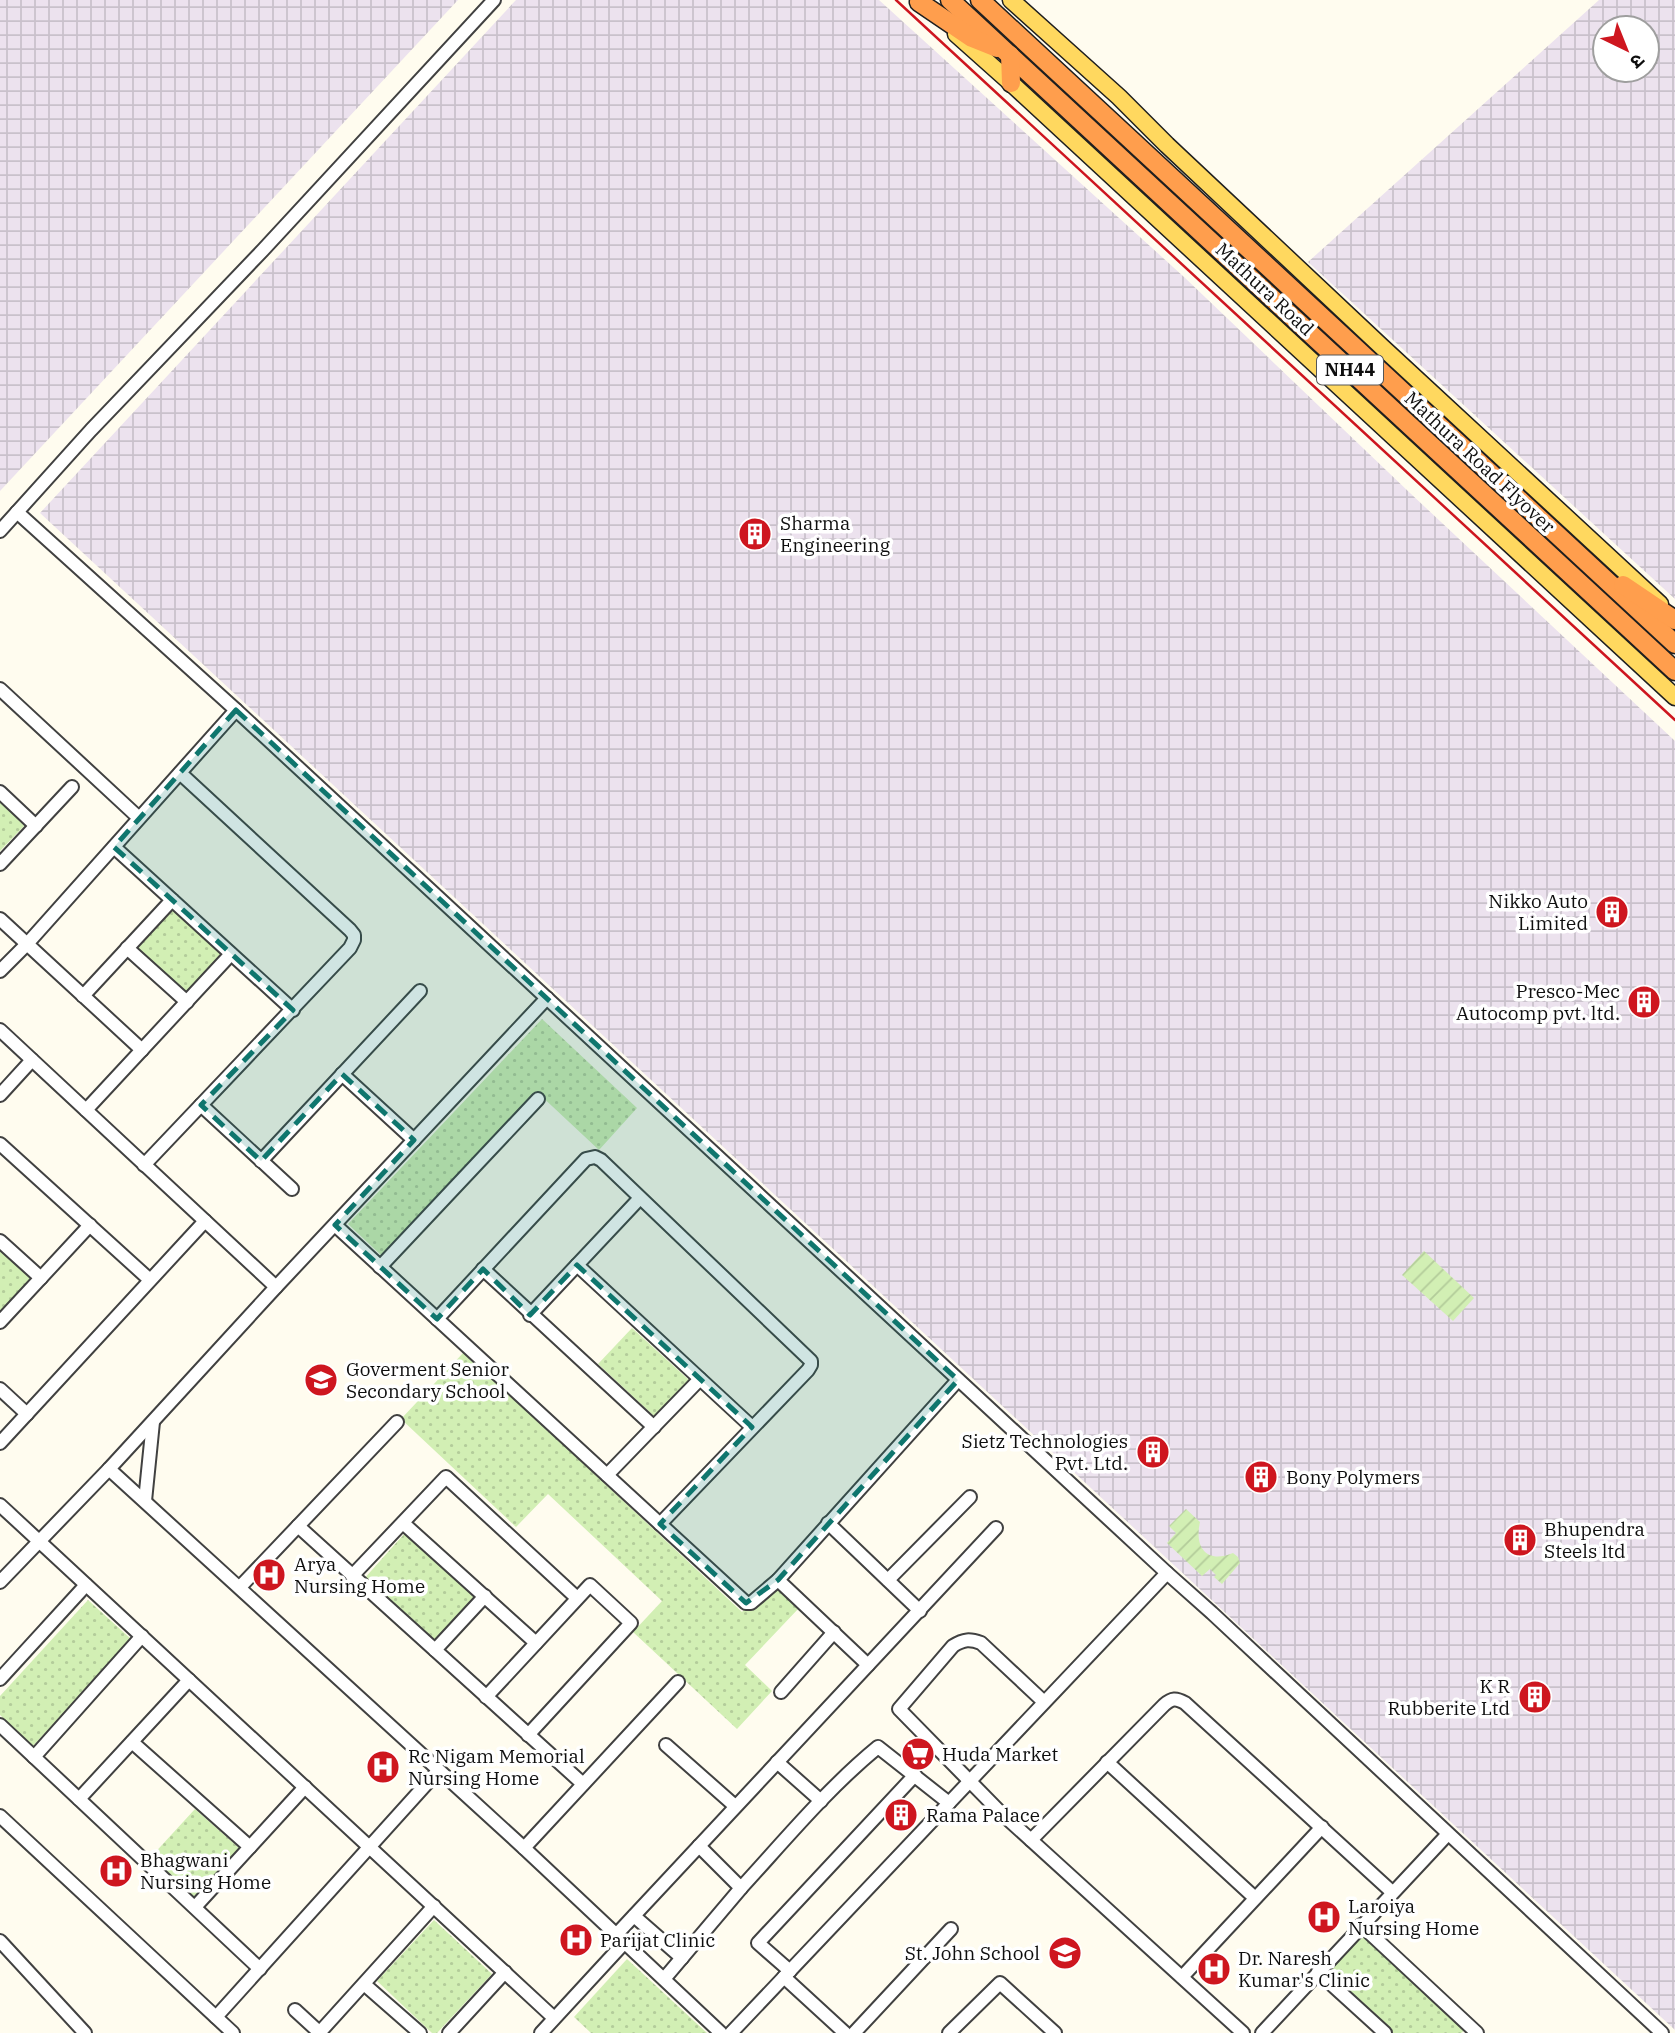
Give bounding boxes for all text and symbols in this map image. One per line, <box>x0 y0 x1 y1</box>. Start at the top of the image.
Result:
north arrow <box>1591 14 1661 84</box>
text: उ <box>1625 49 1650 75</box>
street label: Mathura Road <box>1211 237 1319 341</box>
road number: NH44 <box>1317 356 1383 384</box>
street label: Mathura Road Flyover <box>1400 386 1561 538</box>
place label: Sharma Engineering <box>780 511 891 557</box>
building icon: Sharma Engineering <box>736 515 774 553</box>
place label: Nikko Auto Limited <box>1488 889 1588 935</box>
building icon: Nikko Auto Limited <box>1593 893 1631 931</box>
place label: Presco-Mec Autocomp pvt. ltd. <box>1456 979 1620 1025</box>
building icon: Presco-Mec Autocomp pvt. ltd. <box>1625 983 1663 1021</box>
place label: Goverment Senior Secondary School <box>346 1357 510 1403</box>
school or university icon: Goverment Senior Secondary School <box>302 1361 340 1399</box>
place label: Sietz Technologies Pvt. Ltd. <box>961 1429 1128 1475</box>
building icon: Sietz Technologies Pvt. Ltd. <box>1134 1433 1172 1471</box>
building icon: Bony Polymers <box>1242 1458 1280 1496</box>
place label: Bony Polymers <box>1286 1465 1420 1489</box>
place label: Bhupendra Steels ltd <box>1544 1517 1645 1563</box>
building icon: Bhupendra Steels ltd <box>1501 1521 1539 1559</box>
place label: Arya Nursing Home <box>294 1552 425 1598</box>
hospital icon: Arya Nursing Home <box>250 1556 288 1594</box>
place label: K R Rubberite Ltd <box>1387 1674 1510 1720</box>
building icon: K R Rubberite Ltd <box>1516 1678 1554 1716</box>
supermarket icon: Huda Market <box>899 1735 937 1773</box>
place label: Huda Market <box>942 1742 1058 1766</box>
place label: Rc Nigam Memorial Nursing Home <box>408 1744 585 1790</box>
hospital icon: Rc Nigam Memorial Nursing Home <box>364 1748 402 1786</box>
building icon: Rama Palace <box>882 1796 920 1834</box>
place label: Rama Palace <box>926 1803 1040 1827</box>
place label: Bhagwani Nursing Home <box>140 1848 271 1894</box>
hospital icon: Bhagwani Nursing Home <box>97 1852 135 1890</box>
place label: Laroiya Nursing Home <box>1348 1894 1479 1940</box>
hospital icon: Laroiya Nursing Home <box>1305 1898 1343 1936</box>
hospital icon: Parijat Clinic <box>557 1921 595 1959</box>
place label: Parijat Clinic <box>600 1928 716 1952</box>
school or university icon: St. John School <box>1046 1934 1084 1972</box>
place label: St. John School <box>905 1941 1040 1965</box>
place label: Dr. Naresh Kumar's Clinic <box>1238 1946 1370 1992</box>
hospital icon: Dr. Naresh Kumar's Clinic <box>1195 1950 1233 1988</box>

